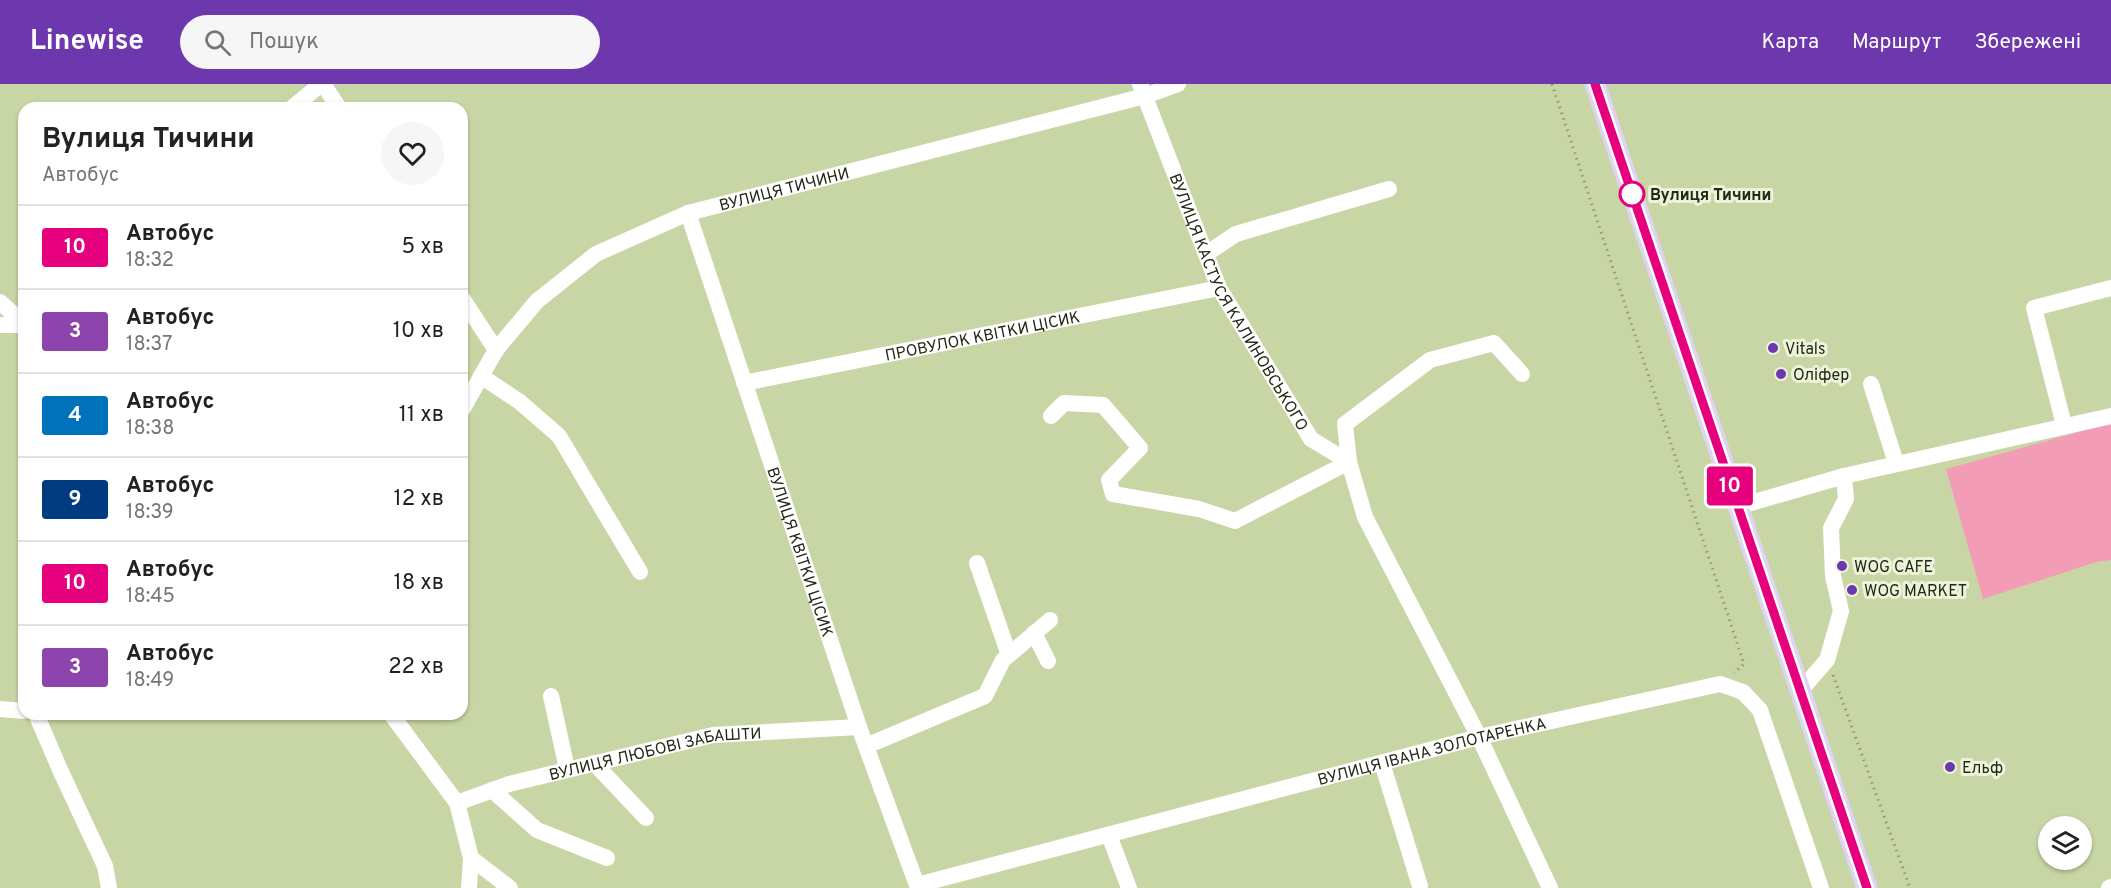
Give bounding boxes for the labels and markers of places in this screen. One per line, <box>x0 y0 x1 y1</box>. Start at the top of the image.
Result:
marker: Вулиця Тичини <box>1619 181 1645 207</box>
place label: Вулиця Тичини <box>1650 186 1771 206</box>
place label: Vitals <box>1785 340 1826 360</box>
marker: Vitals <box>1766 341 1780 355</box>
place label: Оліфер <box>1793 366 1849 386</box>
marker: Оліфер <box>1774 367 1788 381</box>
place label: WOG CAFE <box>1854 558 1933 578</box>
marker: WOG CAFE <box>1835 559 1849 573</box>
place label: WOG MARKET <box>1864 582 1967 602</box>
marker: WOG MARKET <box>1845 583 1859 597</box>
place label: Ельф <box>1962 759 2003 779</box>
marker: Ельф <box>1943 760 1957 774</box>

